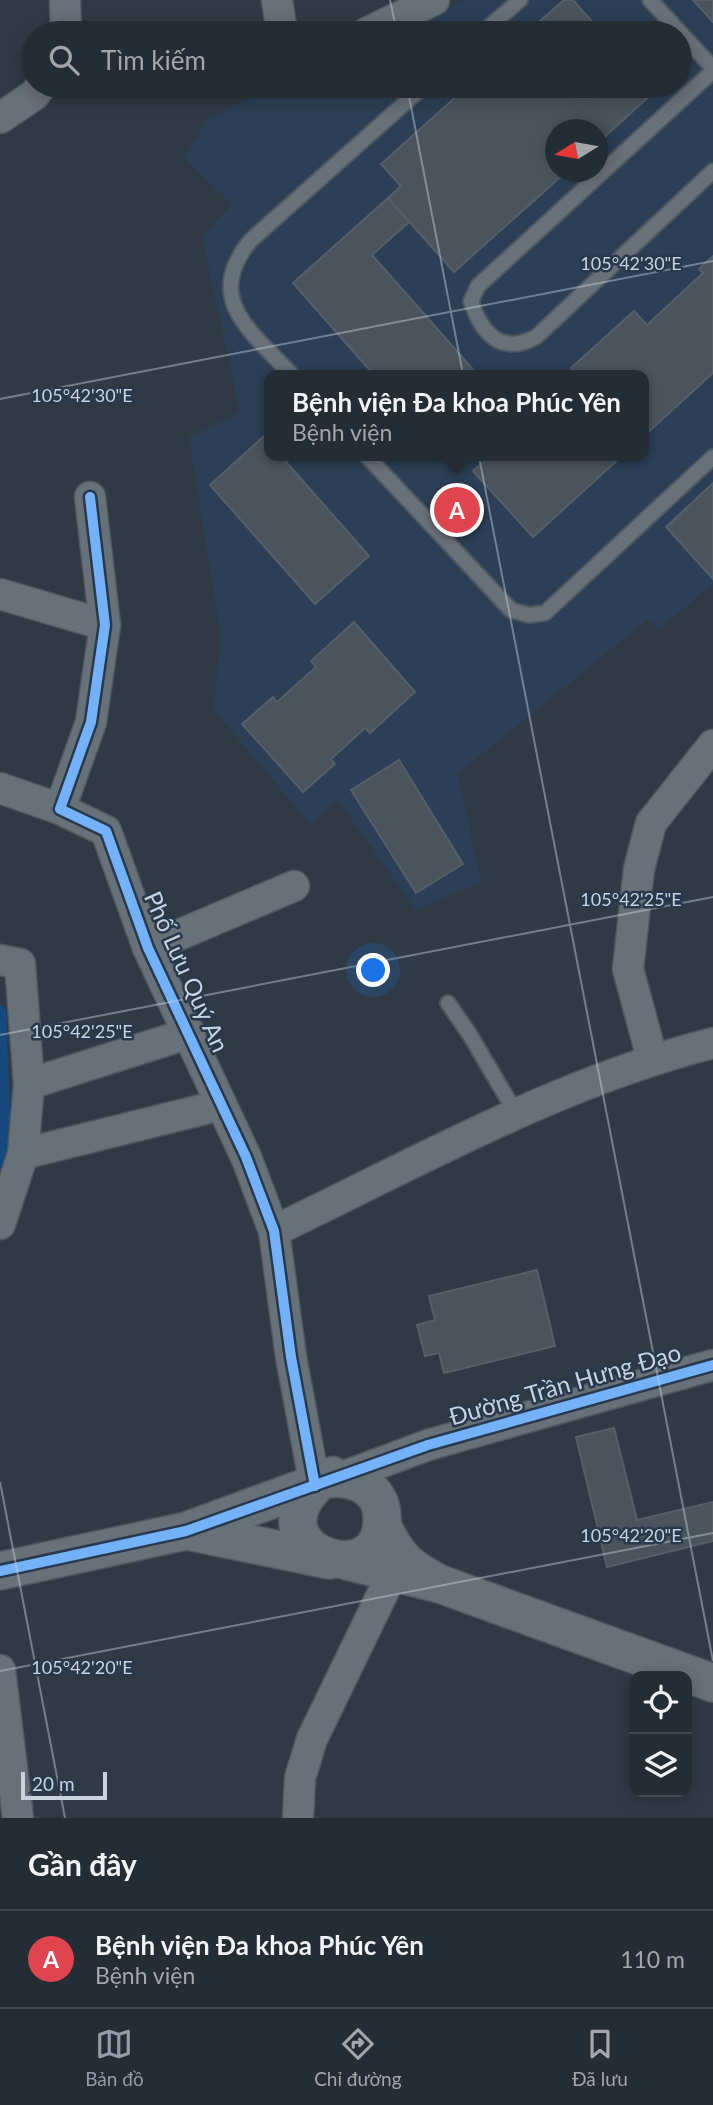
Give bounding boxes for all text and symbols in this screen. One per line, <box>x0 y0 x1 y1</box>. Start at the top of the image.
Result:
search box <box>21 21 692 98</box>
icon: search <box>45 41 83 79</box>
text: Tìm kiếm <box>101 44 206 76</box>
north arrow <box>545 119 608 182</box>
text: 105°42'30"E <box>580 252 682 274</box>
popup <box>264 370 649 461</box>
text: 105°42'30"E <box>31 384 133 406</box>
text: Bệnh viện Đa khoa Phúc Yên <box>292 386 621 418</box>
text: Bệnh viện <box>292 418 392 446</box>
pin: A <box>434 484 480 536</box>
street label: Phố Lưu Quý An <box>139 886 236 1056</box>
text: 105°42'25"E <box>580 888 682 910</box>
your location <box>356 953 390 987</box>
text: 105°42'25"E <box>31 1020 133 1042</box>
street label: Đường Trần Hưng Đạo <box>445 1337 684 1431</box>
text: 105°42'20"E <box>580 1524 682 1546</box>
text: 105°42'20"E <box>31 1656 133 1678</box>
map controls <box>629 1671 692 1797</box>
button: locate <box>629 1671 692 1734</box>
button: layers <box>629 1734 692 1797</box>
scale bar <box>21 1769 107 1801</box>
text: 20 m <box>32 1772 75 1795</box>
text: Gần đây <box>28 1846 137 1882</box>
text: Bệnh viện Đa khoa Phúc Yên <box>95 1929 424 1961</box>
text: A <box>43 1945 59 1973</box>
text: 110 m <box>620 1945 685 1973</box>
text: Bệnh viện <box>95 1961 195 1989</box>
tab: Bản đồ <box>85 2025 144 2090</box>
tab: Chỉ đường <box>314 2025 402 2090</box>
tab: Đã lưu <box>572 2025 628 2090</box>

